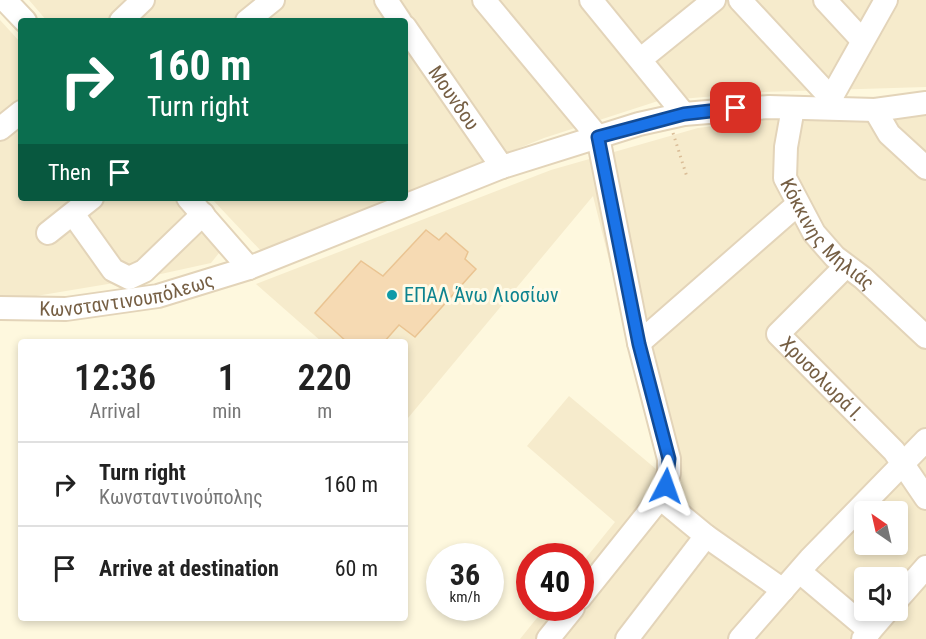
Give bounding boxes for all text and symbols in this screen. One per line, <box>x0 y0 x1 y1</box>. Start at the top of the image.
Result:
text: 160 m <box>147 41 252 90</box>
icon: right <box>48 42 126 120</box>
street label: Μουνδου <box>423 61 485 134</box>
pin <box>710 82 761 133</box>
text: Turn right <box>147 91 249 123</box>
icon: arrive <box>719 91 752 124</box>
icon: arrive <box>103 156 136 189</box>
text: Then <box>48 160 91 185</box>
street label: Κόκκινης Μηλιάς <box>775 174 880 295</box>
street label: Κωνσταντινουπόλεως <box>39 268 217 321</box>
place label: ΕΠΑΛ Άνω Λιοσίων <box>404 283 559 307</box>
marker: ΕΠΑΛ Άνω Λιοσίων <box>385 288 399 302</box>
street label: Χρυσολωρά Ι. <box>775 331 869 426</box>
text: 12:36 <box>74 357 156 399</box>
text: 1 <box>218 357 236 399</box>
text: 220 <box>298 357 352 399</box>
text: Arrival <box>90 399 141 423</box>
text: min <box>212 399 241 423</box>
text: m <box>317 399 332 423</box>
position arrow <box>634 454 698 518</box>
text: Turn right <box>99 460 186 485</box>
icon: right <box>48 468 81 501</box>
text: 160 m <box>324 472 378 497</box>
text: Κωνσταντινούπολης <box>99 485 263 509</box>
north arrow <box>854 501 908 555</box>
map controls <box>854 501 908 621</box>
speed limit sign: 40 <box>516 543 594 621</box>
icon: arrive <box>48 552 81 585</box>
text: Arrive at destination <box>99 556 279 581</box>
text: 60 m <box>335 556 378 581</box>
text: 36 <box>450 557 480 592</box>
button: sound <box>854 567 908 621</box>
text: km/h <box>450 588 480 606</box>

